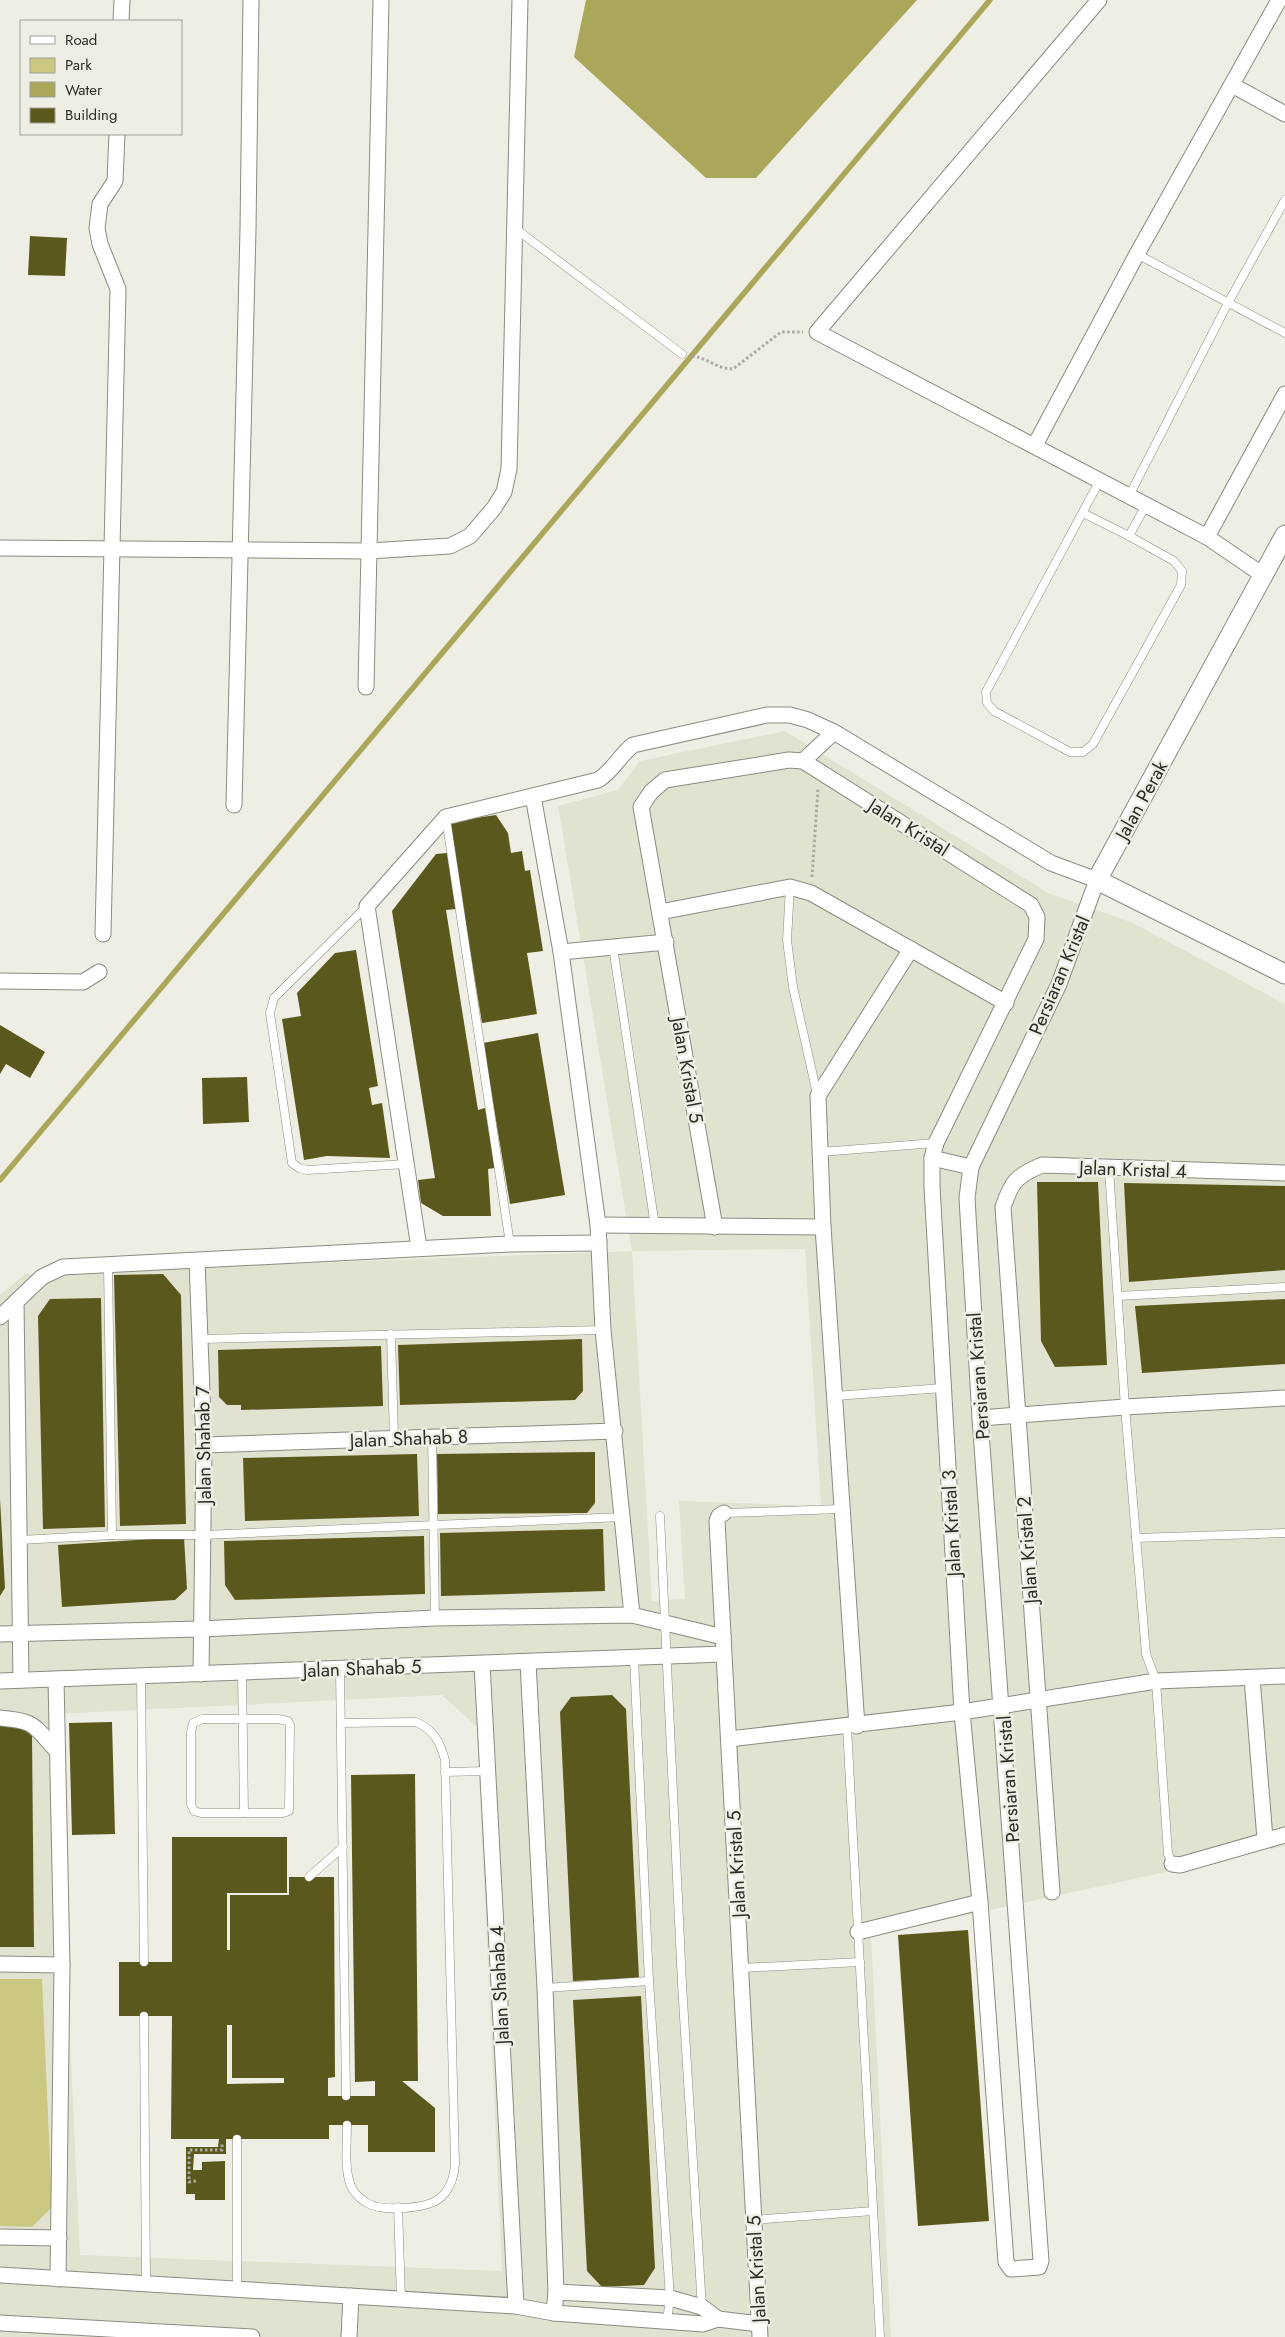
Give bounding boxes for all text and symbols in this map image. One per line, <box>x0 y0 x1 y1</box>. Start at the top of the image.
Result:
legend <box>20 20 182 135</box>
text: Road <box>65 29 97 51</box>
text: Park <box>65 54 92 76</box>
text: Water <box>65 79 103 101</box>
text: Building <box>65 104 117 126</box>
street label: Jalan Perak <box>1107 755 1175 847</box>
street label: Jalan Kristal <box>861 790 954 863</box>
street label: Persiaran Kristal <box>1022 911 1097 1039</box>
street label: Jalan Kristal 5 <box>664 1012 710 1125</box>
street label: Jalan Kristal 4 <box>1076 1154 1187 1185</box>
street label: Persiaran Kristal <box>961 1312 996 1440</box>
street label: Jalan Shahab 7 <box>189 1386 218 1507</box>
street label: Jalan Shahab 8 <box>346 1423 469 1454</box>
street label: Jalan Kristal 3 <box>935 1469 968 1580</box>
street label: Jalan Kristal 2 <box>1010 1495 1045 1607</box>
street label: Jalan Shahab 5 <box>299 1653 422 1684</box>
street label: Persiaran Kristal <box>991 1715 1026 1843</box>
street label: Jalan Kristal 5 <box>720 1810 753 1921</box>
street label: Jalan Shahab 4 <box>483 1925 516 2048</box>
street label: Jalan Kristal 5 <box>740 2215 773 2326</box>

